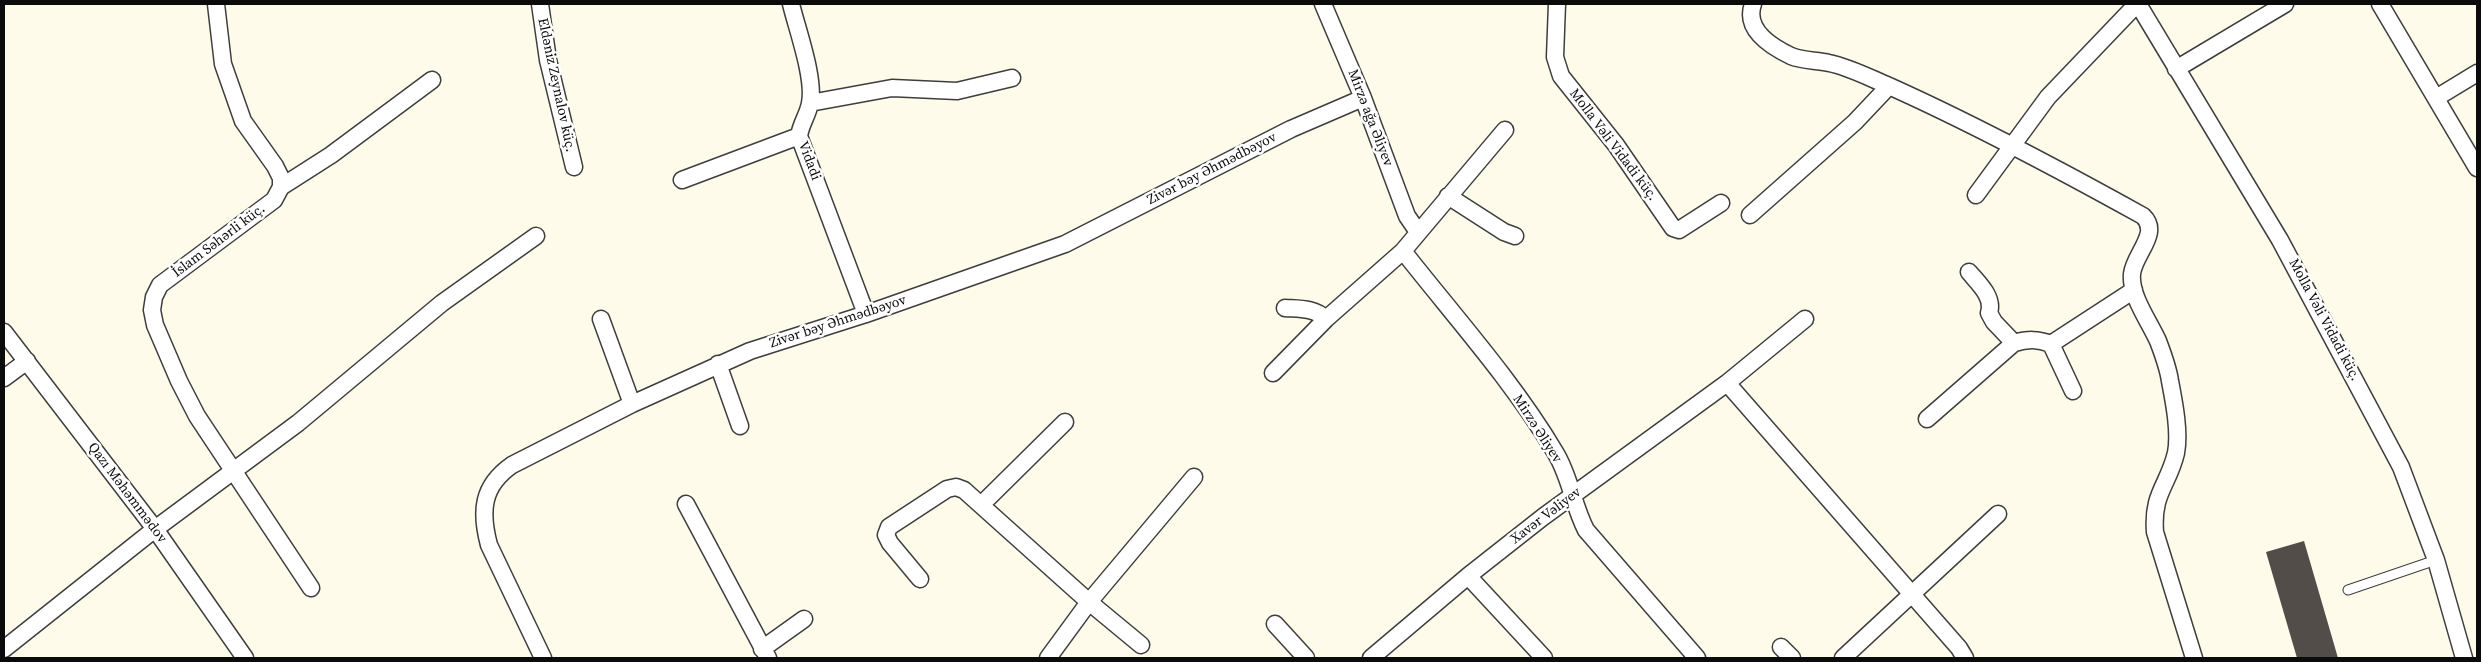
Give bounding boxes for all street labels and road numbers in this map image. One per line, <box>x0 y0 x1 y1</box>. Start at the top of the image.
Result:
street label: Eldəniz Zeynalov küç. <box>534 16 578 154</box>
street label: Mirzə ağa Əliyev <box>1344 67 1396 169</box>
street label: Molla Vəli Vidadi küç. <box>1565 86 1661 204</box>
street label: Zivər bəy Əhmədbəyov <box>1145 129 1279 209</box>
street label: Vidadi <box>794 139 824 183</box>
street label: İslam Səhərli küç. <box>169 201 269 281</box>
street label: Molla Vəli Vidadi küç. <box>2285 256 2363 384</box>
street label: Zivər bəy Əhmədbəyov <box>767 292 909 352</box>
street label: Mirzə Əliyev <box>1509 392 1565 466</box>
street label: Qazı Məhəmmədov <box>84 440 170 546</box>
street label: Xavər Vəliyev <box>1507 484 1585 548</box>

